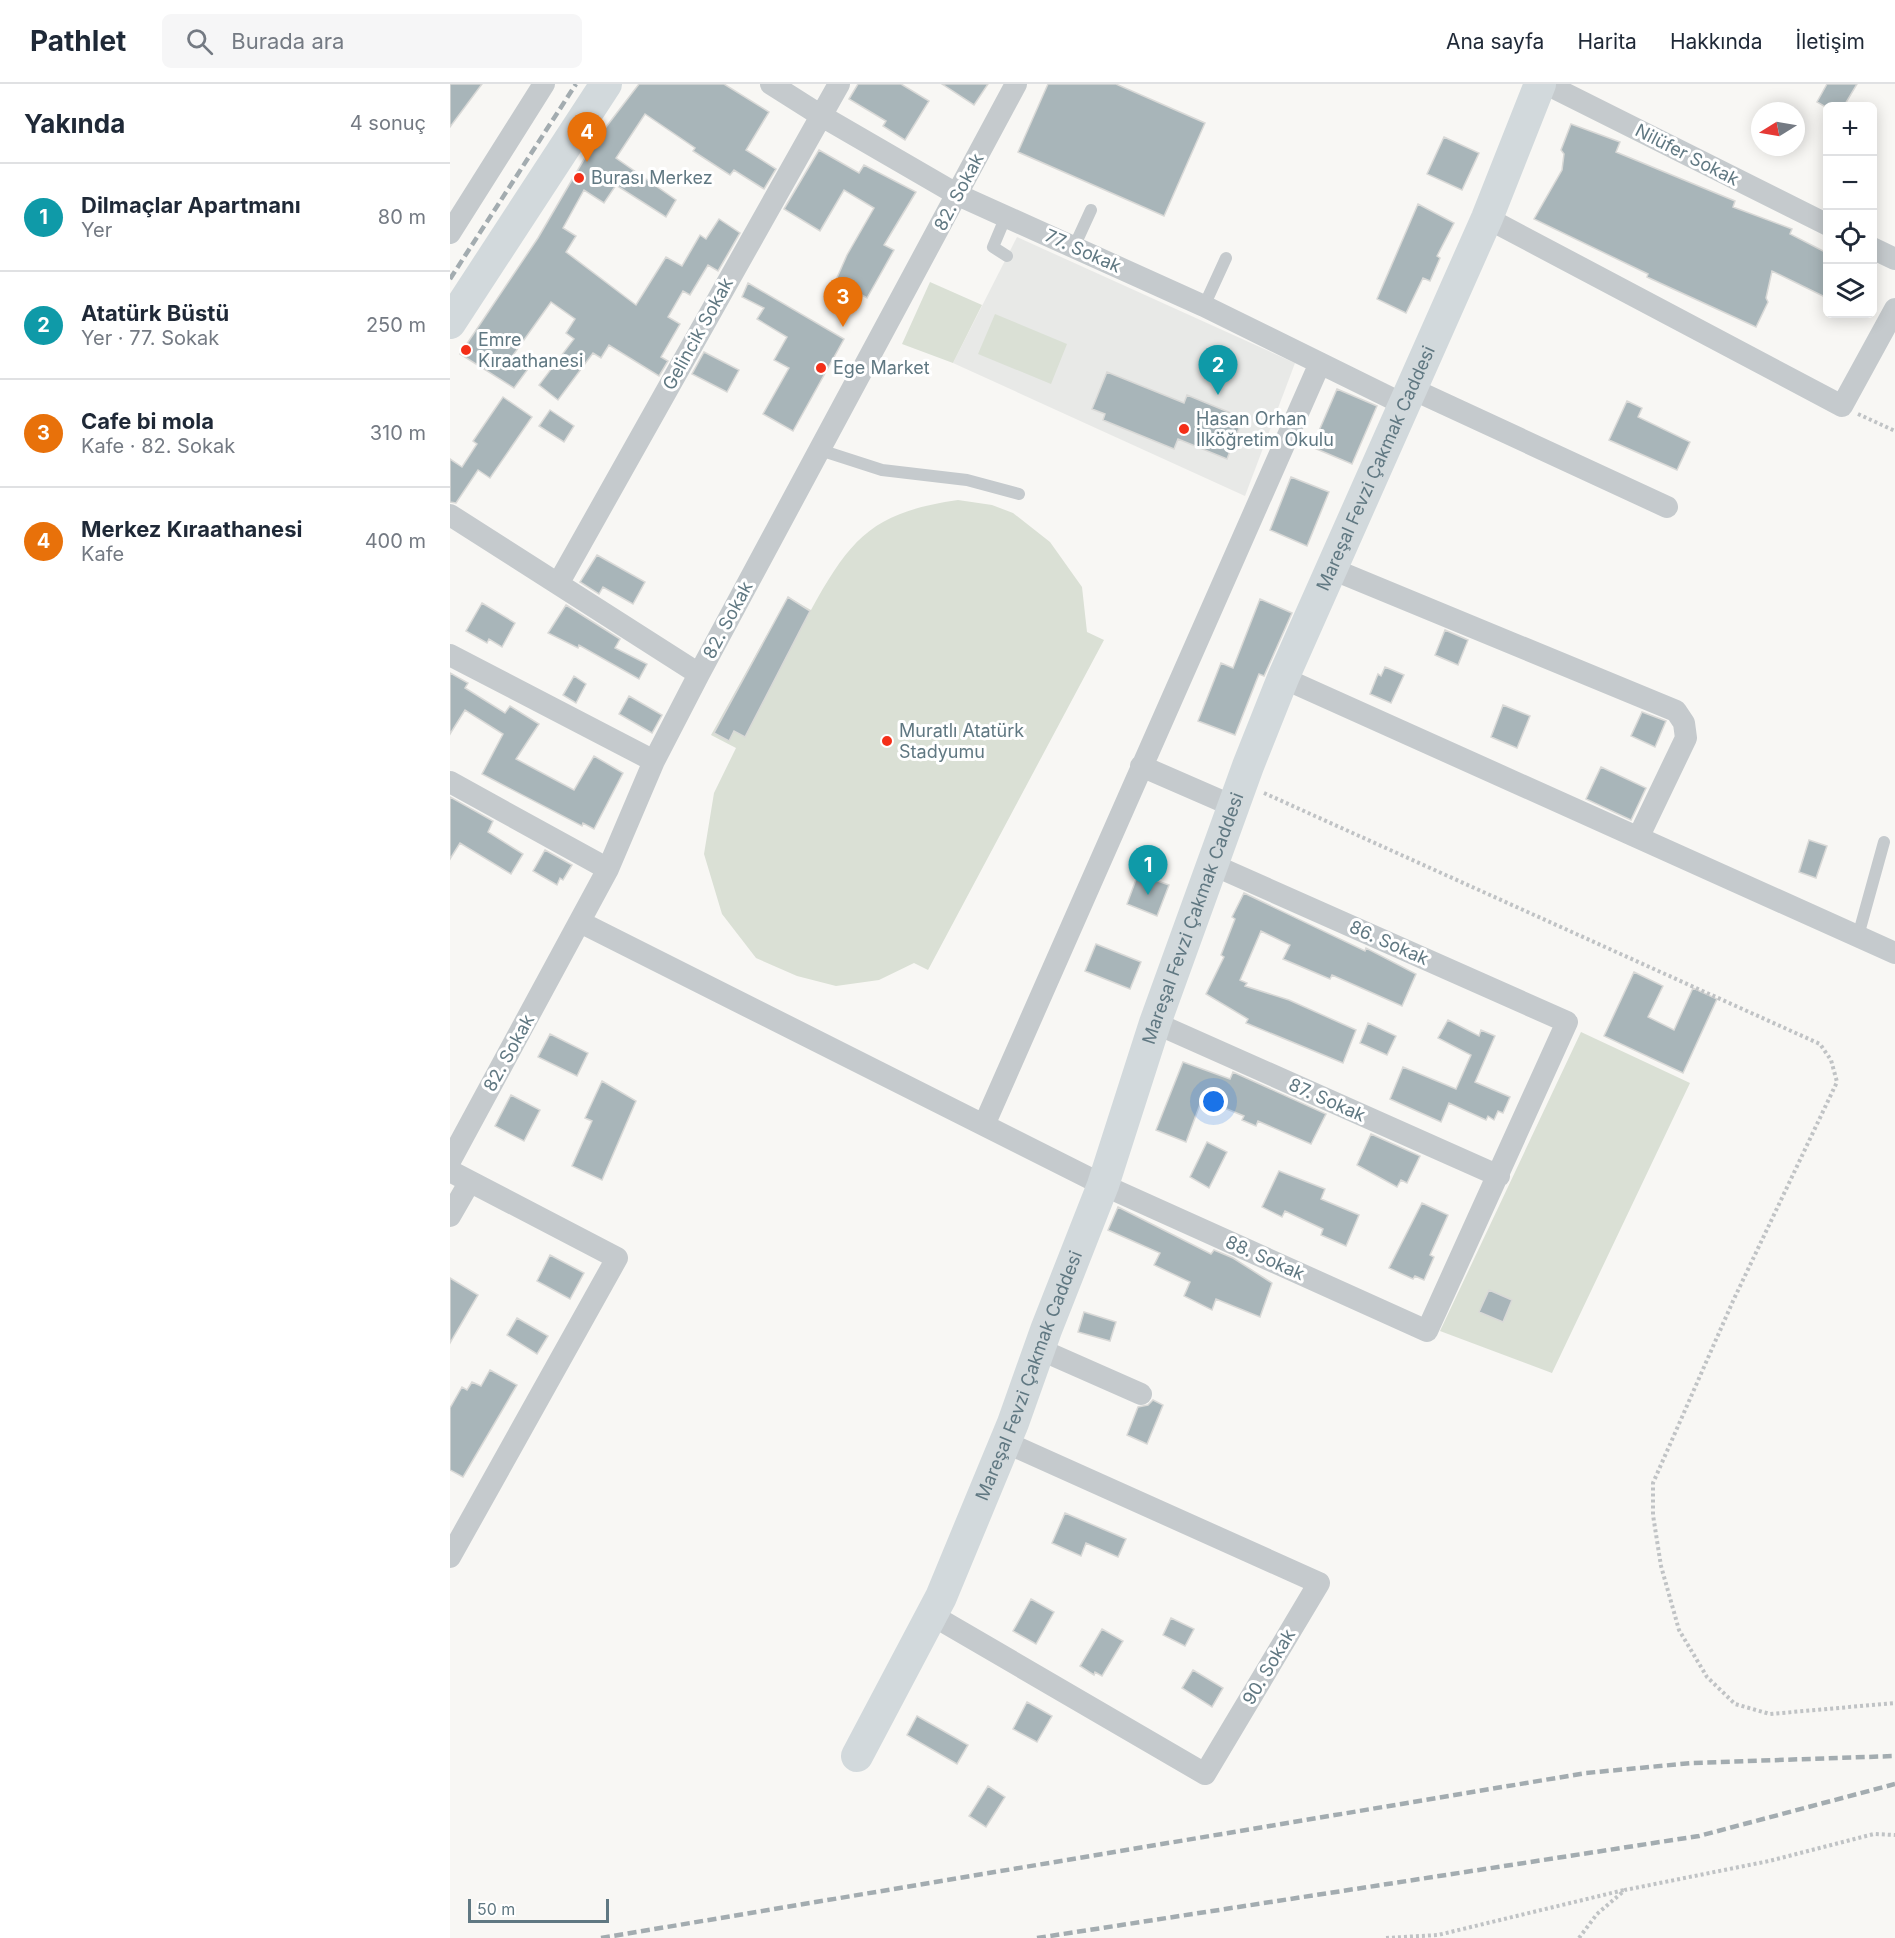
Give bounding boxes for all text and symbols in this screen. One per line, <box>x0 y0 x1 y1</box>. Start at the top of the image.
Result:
search box <box>162 14 582 68</box>
text: Pathlet <box>30 24 126 58</box>
icon: search <box>183 25 216 58</box>
text: Burada ara <box>231 28 344 54</box>
text: Ana sayfa <box>1446 29 1544 54</box>
text: Harita <box>1577 29 1637 54</box>
text: Hakkında <box>1670 29 1763 54</box>
text: İletişim <box>1796 29 1865 54</box>
north arrow <box>1751 102 1805 156</box>
map controls <box>1823 102 1877 318</box>
button: + <box>1823 102 1877 156</box>
text: Yakında <box>24 108 125 139</box>
text: 4 sonuç <box>350 111 426 135</box>
pin: 4 <box>568 112 606 162</box>
street label: Nilüfer Sokak <box>1632 119 1743 190</box>
street label: 82. Sokak <box>929 149 988 234</box>
button: − <box>1823 156 1877 210</box>
place label: Burası Merkez <box>591 167 713 188</box>
marker: Burası Merkez <box>572 171 586 185</box>
text: Dilmaçlar Apartmanı <box>81 192 301 218</box>
text: 1 <box>39 205 48 229</box>
text: 80 m <box>378 205 426 229</box>
button: locate <box>1823 210 1877 264</box>
text: Yer <box>81 218 112 242</box>
street label: 77. Sokak <box>1042 224 1125 277</box>
button: layers <box>1823 264 1877 318</box>
street label: Gelincik Sokak <box>658 274 737 394</box>
pin: 3 <box>824 278 862 327</box>
text: Atatürk Büstü <box>81 300 229 326</box>
text: 2 <box>37 313 50 337</box>
text: 250 m <box>366 313 426 337</box>
text: Yer · 77. Sokak <box>81 326 219 350</box>
place label: Emre Kıraathanesi <box>478 329 583 371</box>
marker: Emre Kıraathanesi <box>459 343 473 357</box>
street label: Mareşal Fevzi Çakmak Caddesi <box>1312 343 1439 594</box>
pin: 2 <box>1198 346 1238 395</box>
place label: Ege Market <box>833 357 930 378</box>
marker: Ege Market <box>814 361 828 375</box>
text: Cafe bi mola <box>81 408 214 434</box>
place label: Hasan Orhan İlköğretim Okulu <box>1196 408 1334 450</box>
text: 3 <box>37 421 50 445</box>
text: 310 m <box>370 421 426 445</box>
marker: Hasan Orhan İlköğretim Okulu <box>1177 422 1191 436</box>
text: Kafe · 82. Sokak <box>81 434 235 458</box>
text: Merkez Kıraathanesi <box>81 516 302 542</box>
text: 4 <box>37 529 50 553</box>
text: 400 m <box>365 529 426 553</box>
text: Kafe <box>81 542 124 566</box>
street label: 82. Sokak <box>698 577 757 662</box>
place label: Muratlı Atatürk Stadyumu <box>899 720 1024 762</box>
marker: Muratlı Atatürk Stadyumu <box>880 734 894 748</box>
street label: Mareşal Fevzi Çakmak Caddesi <box>1138 790 1247 1047</box>
pin: 1 <box>1128 846 1168 895</box>
street label: 86. Sokak <box>1346 916 1432 969</box>
street label: 82. Sokak <box>479 1011 538 1095</box>
street label: 87. Sokak <box>1286 1073 1369 1126</box>
your location <box>1199 1087 1228 1116</box>
street label: 88. Sokak <box>1222 1231 1308 1284</box>
street label: Mareşal Fevzi Çakmak Caddesi <box>971 1248 1086 1503</box>
street label: 90. Sokak <box>1238 1625 1299 1708</box>
scale bar <box>468 1896 609 1924</box>
text: 50 m <box>477 1899 515 1919</box>

